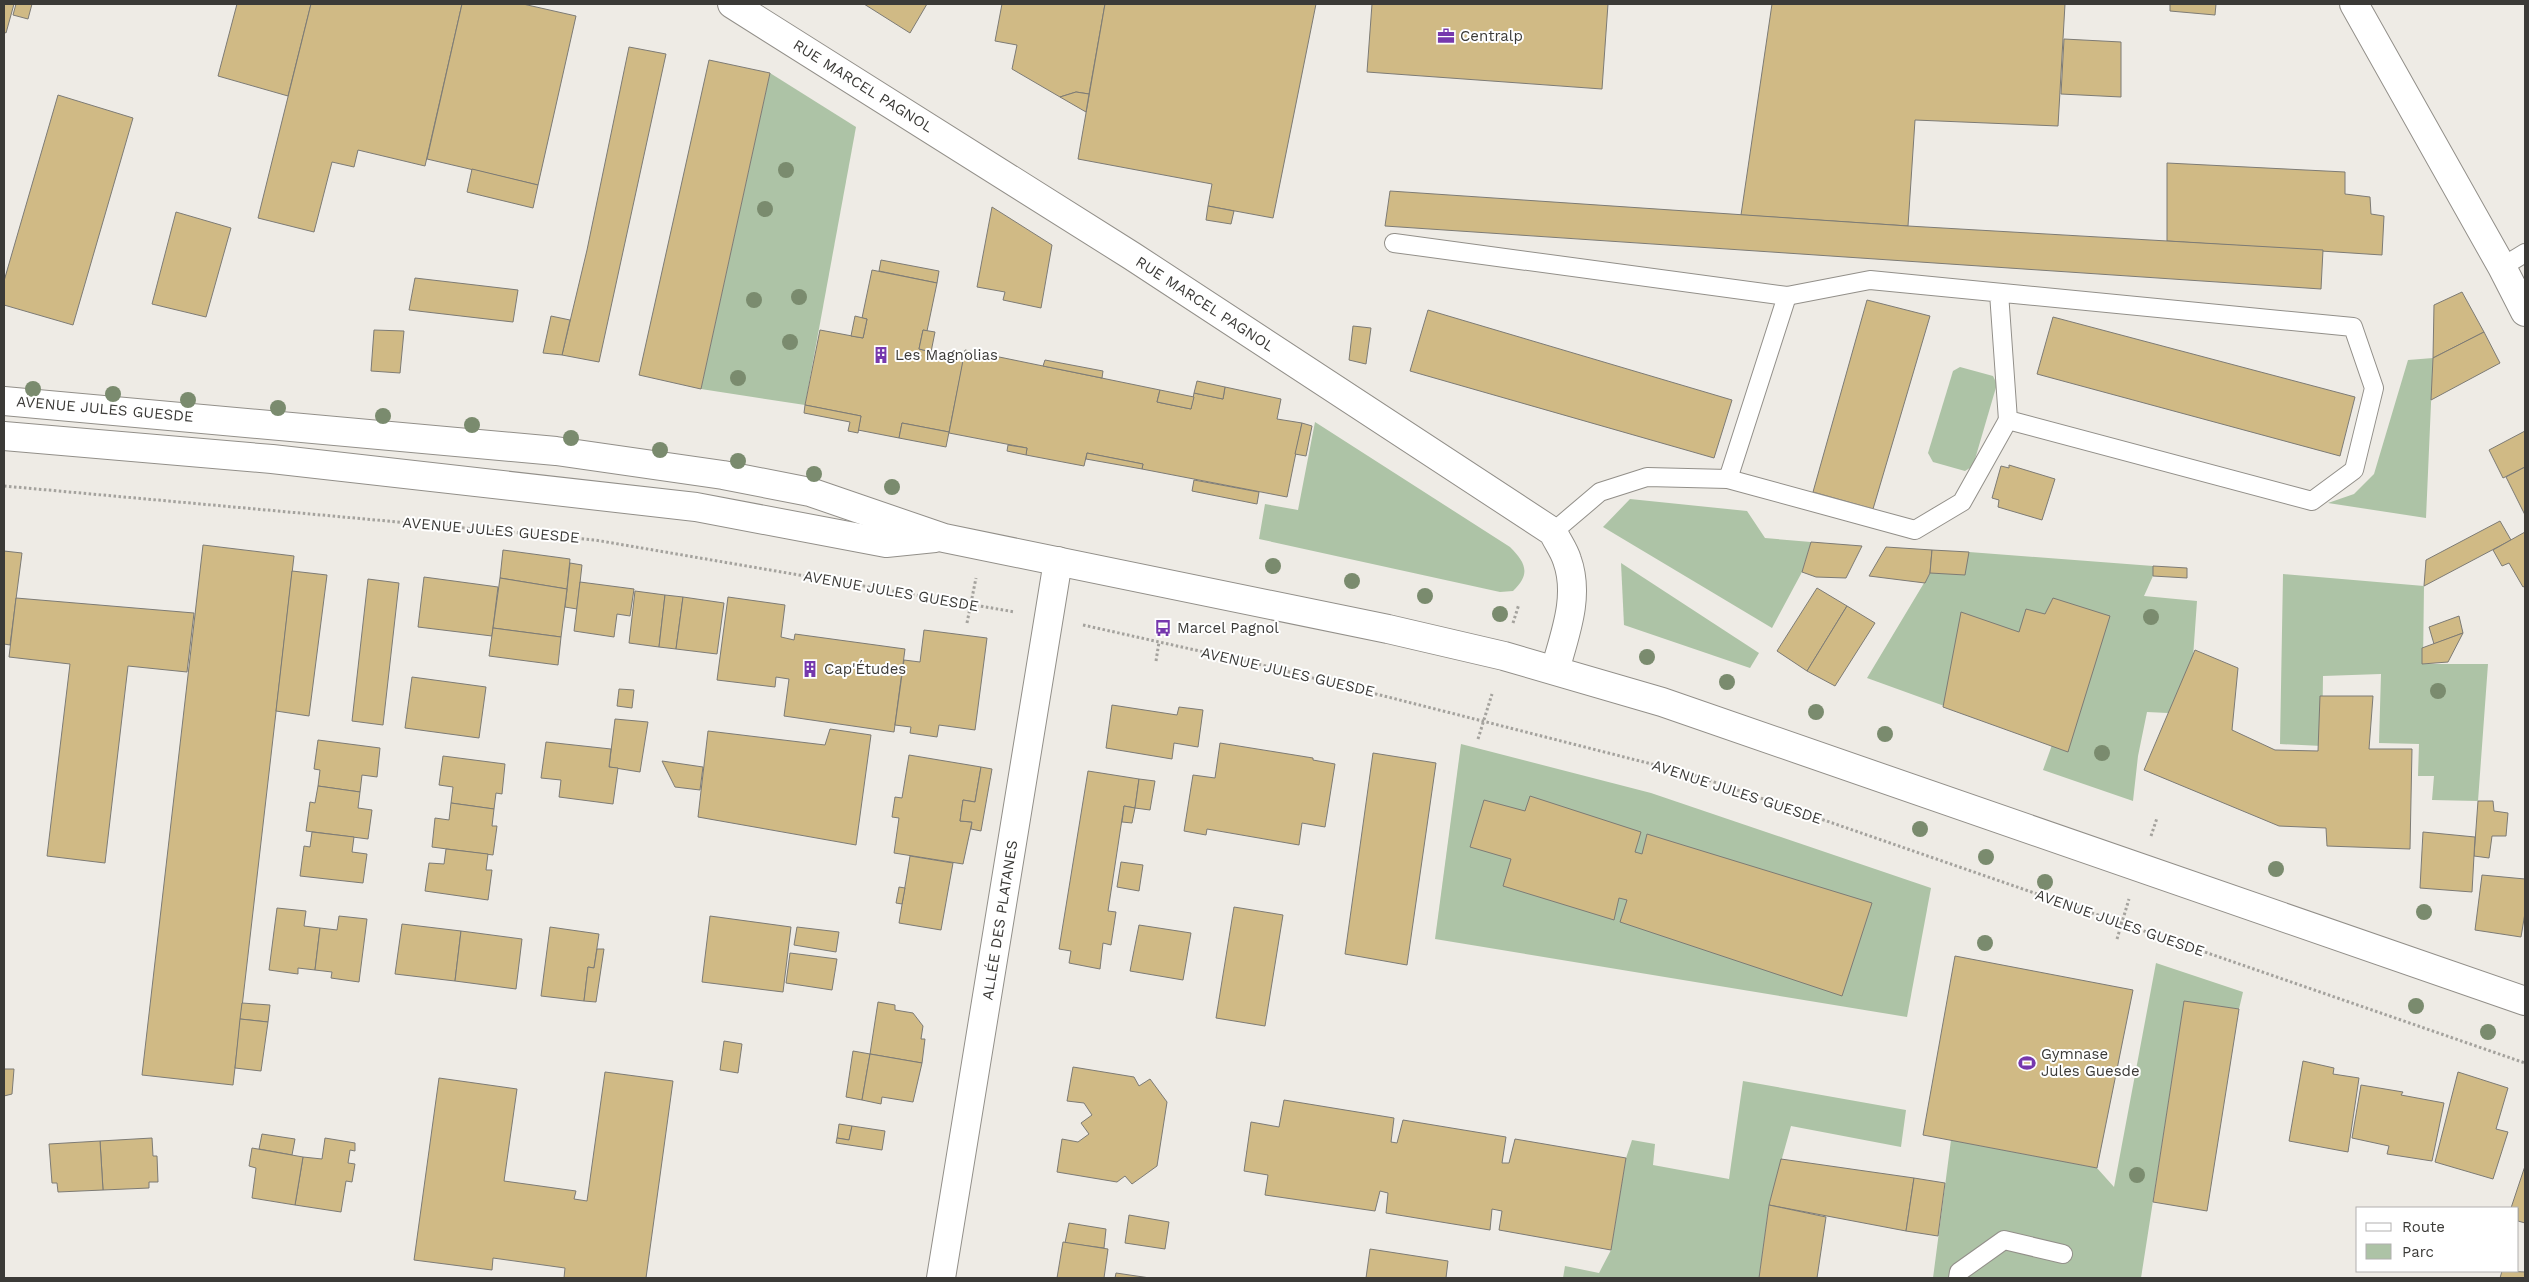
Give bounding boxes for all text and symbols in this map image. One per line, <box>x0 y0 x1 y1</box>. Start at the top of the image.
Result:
office icon: Centralp <box>1436 26 1456 46</box>
place label: Centralp <box>1460 27 1523 45</box>
street label: RUE MARCEL PAGNOL <box>790 36 936 136</box>
street label: RUE MARCEL PAGNOL <box>1132 252 1278 356</box>
building icon: Les Magnolias <box>871 345 891 365</box>
place label: Les Magnolias <box>895 346 998 364</box>
street label: AVENUE JULES GUESDE <box>16 392 194 426</box>
street label: AVENUE JULES GUESDE <box>402 513 580 547</box>
street label: AVENUE JULES GUESDE <box>802 567 980 615</box>
bus stop icon: Marcel Pagnol <box>1153 618 1173 638</box>
place label: Marcel Pagnol <box>1177 619 1279 637</box>
street label: AVENUE JULES GUESDE <box>1199 643 1377 701</box>
building icon: Cap'Études <box>800 659 820 679</box>
place label: Cap'Études <box>824 660 906 678</box>
street label: AVENUE JULES GUESDE <box>1650 756 1824 828</box>
street label: ALLÉE DES PLATANES <box>978 839 1022 1001</box>
street label: AVENUE JULES GUESDE <box>2033 886 2207 960</box>
place label: Gymnase Jules Guesde <box>2041 1045 2140 1080</box>
sports icon: Gymnase Jules Guesde <box>2017 1053 2037 1073</box>
legend <box>2356 1207 2519 1272</box>
text: Route <box>2402 1218 2445 1236</box>
text: Parc <box>2402 1243 2434 1261</box>

